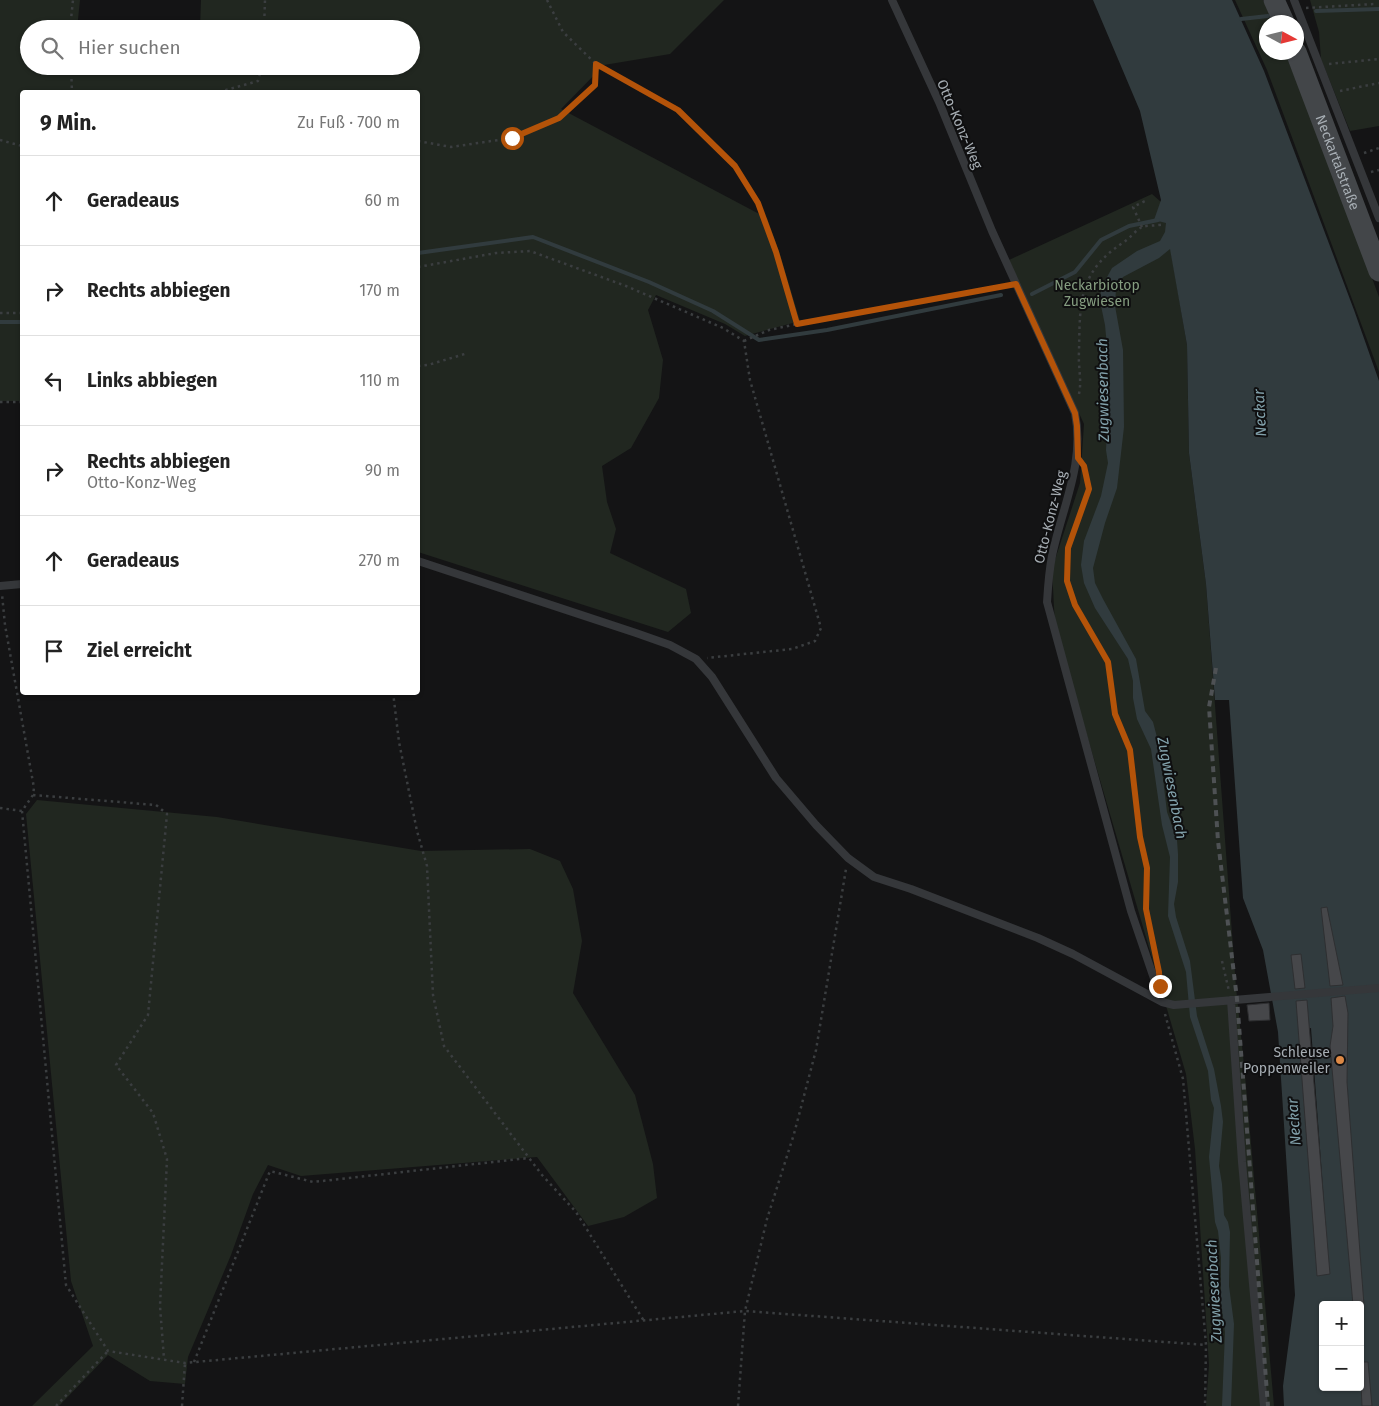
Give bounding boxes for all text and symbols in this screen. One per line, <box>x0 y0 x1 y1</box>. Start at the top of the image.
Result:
north arrow <box>1259 15 1304 60</box>
search box <box>20 20 420 75</box>
icon: search <box>38 34 66 62</box>
text: Hier suchen <box>78 36 181 59</box>
street label: Otto-Konz-Weg <box>933 77 986 172</box>
text: 9 Min. <box>40 110 96 136</box>
street label: Neckartalstraße <box>1312 112 1363 213</box>
text: Zu Fuß · 700 m <box>297 113 400 132</box>
route start <box>501 127 524 150</box>
icon: ahead <box>40 187 68 215</box>
text: Geradeaus <box>87 189 179 212</box>
text: 60 m <box>365 191 400 210</box>
icon: right <box>40 277 68 305</box>
park label: Neckarbiotop Zugwiesen <box>1054 277 1140 310</box>
text: Rechts abbiegen <box>87 279 230 302</box>
text: 170 m <box>359 281 400 300</box>
water label: Zugwiesenbach <box>1093 338 1113 443</box>
icon: left <box>40 367 68 395</box>
text: Links abbiegen <box>87 369 218 392</box>
text: 110 m <box>359 371 400 390</box>
water label: Neckar <box>1250 388 1270 437</box>
text: Rechts abbiegen <box>87 450 230 473</box>
icon: right <box>40 457 68 485</box>
text: 90 m <box>365 461 400 480</box>
street label: Otto-Konz-Weg <box>1031 468 1070 565</box>
text: Otto-Konz-Weg <box>87 473 196 492</box>
icon: ahead <box>40 547 68 575</box>
text: Geradeaus <box>87 549 179 572</box>
text: 270 m <box>358 551 400 570</box>
icon: arrive <box>40 637 68 665</box>
text: Ziel erreicht <box>87 639 192 662</box>
water label: Zugwiesenbach <box>1153 734 1191 841</box>
route end <box>1149 975 1172 998</box>
place label: Schleuse Poppenweiler <box>1243 1044 1331 1077</box>
marker: Schleuse Poppenweiler <box>1334 1054 1346 1066</box>
water label: Neckar <box>1283 1096 1305 1146</box>
water label: Zugwiesenbach <box>1202 1239 1226 1344</box>
map controls <box>1319 1301 1364 1391</box>
button: + <box>1319 1301 1364 1346</box>
button: − <box>1319 1346 1364 1391</box>

